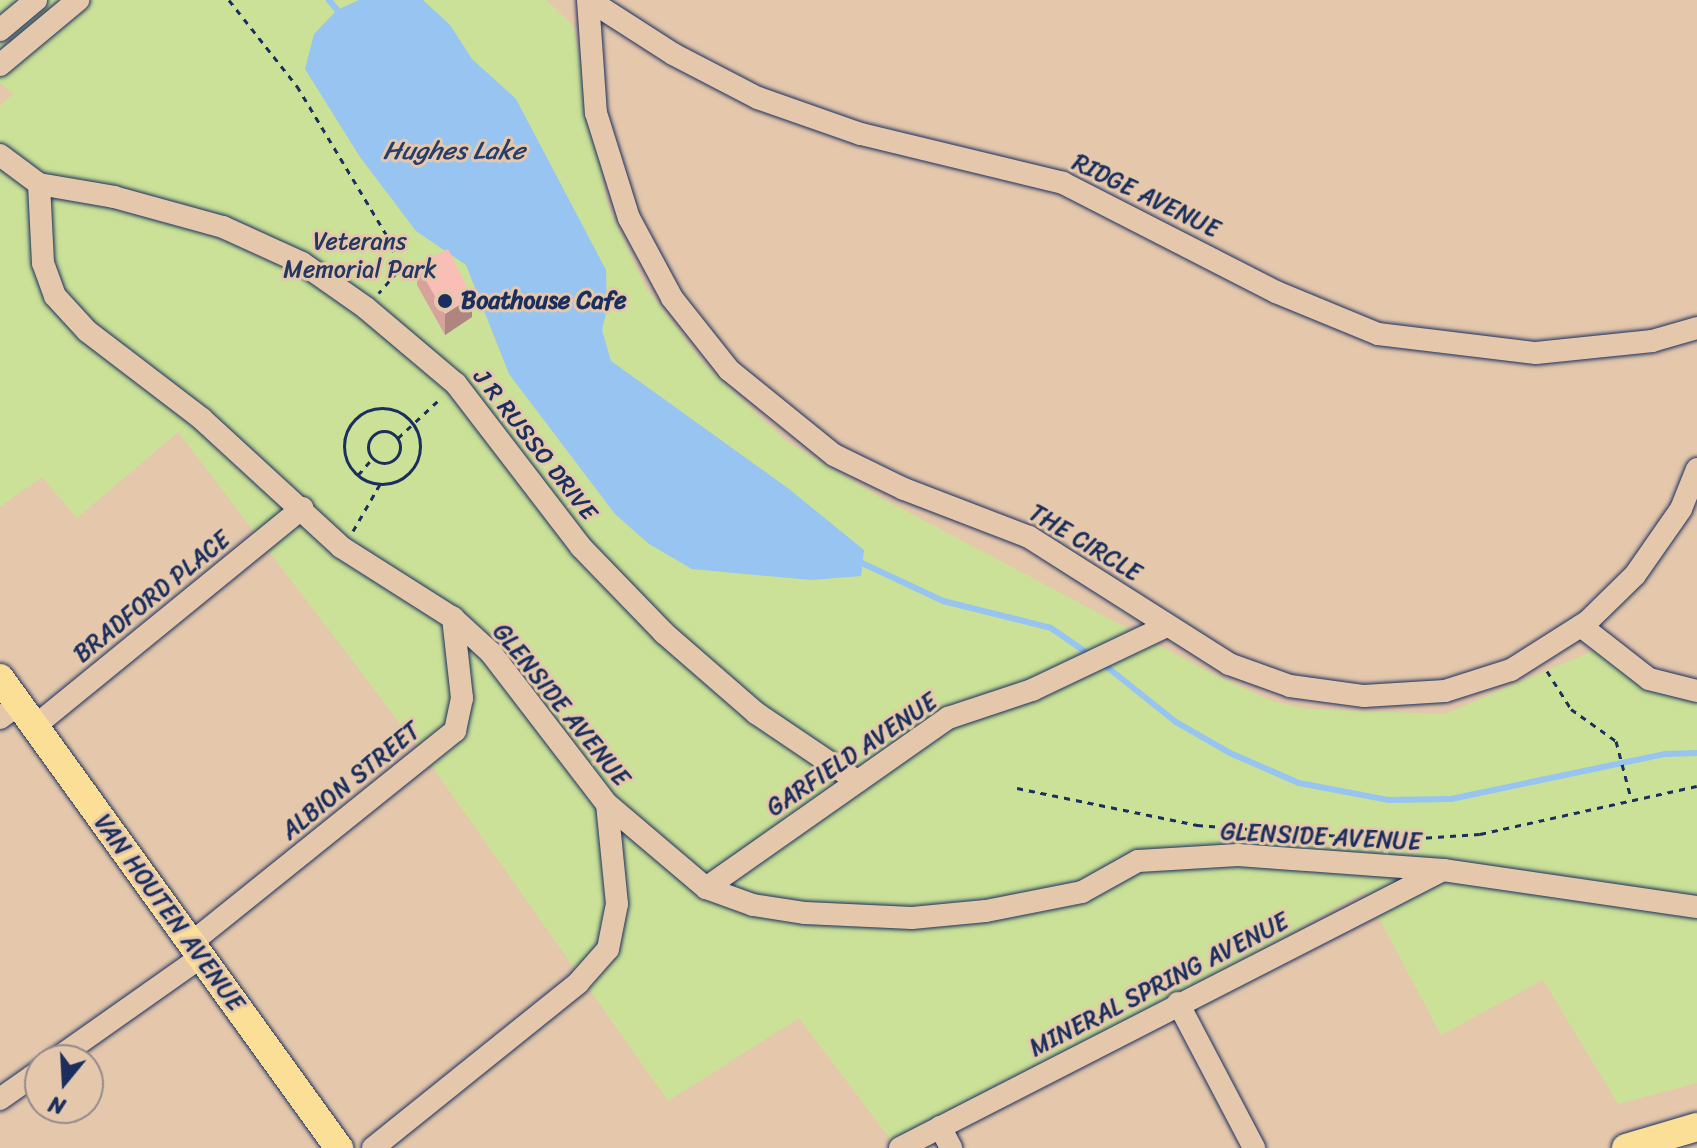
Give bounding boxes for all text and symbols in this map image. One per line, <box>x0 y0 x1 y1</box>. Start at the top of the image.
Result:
water label: Hughes Lake <box>383 135 525 167</box>
street label: RIDGE AVENUE <box>1067 148 1225 244</box>
park label: Veterans Memorial Park <box>283 228 437 284</box>
place label: Boathouse Cafe <box>461 287 627 315</box>
marker: Boathouse Cafe <box>436 292 454 310</box>
street label: J R RUSSO DRIVE <box>467 363 603 527</box>
street label: THE CIRCLE <box>1023 498 1147 588</box>
street label: BRADFORD PLACE <box>68 525 236 669</box>
street label: GLENSIDE AVENUE <box>486 618 636 792</box>
street label: GARFIELD AVENUE <box>761 687 943 823</box>
street label: ALBION STREET <box>276 716 426 846</box>
street label: VAN HOUTEN AVENUE <box>88 809 250 1017</box>
street label: GLENSIDE AVENUE <box>1220 817 1422 857</box>
street label: MINERAL SPRING AVENUE <box>1025 907 1293 1063</box>
north arrow <box>24 1044 104 1124</box>
text: N <box>44 1084 70 1126</box>

